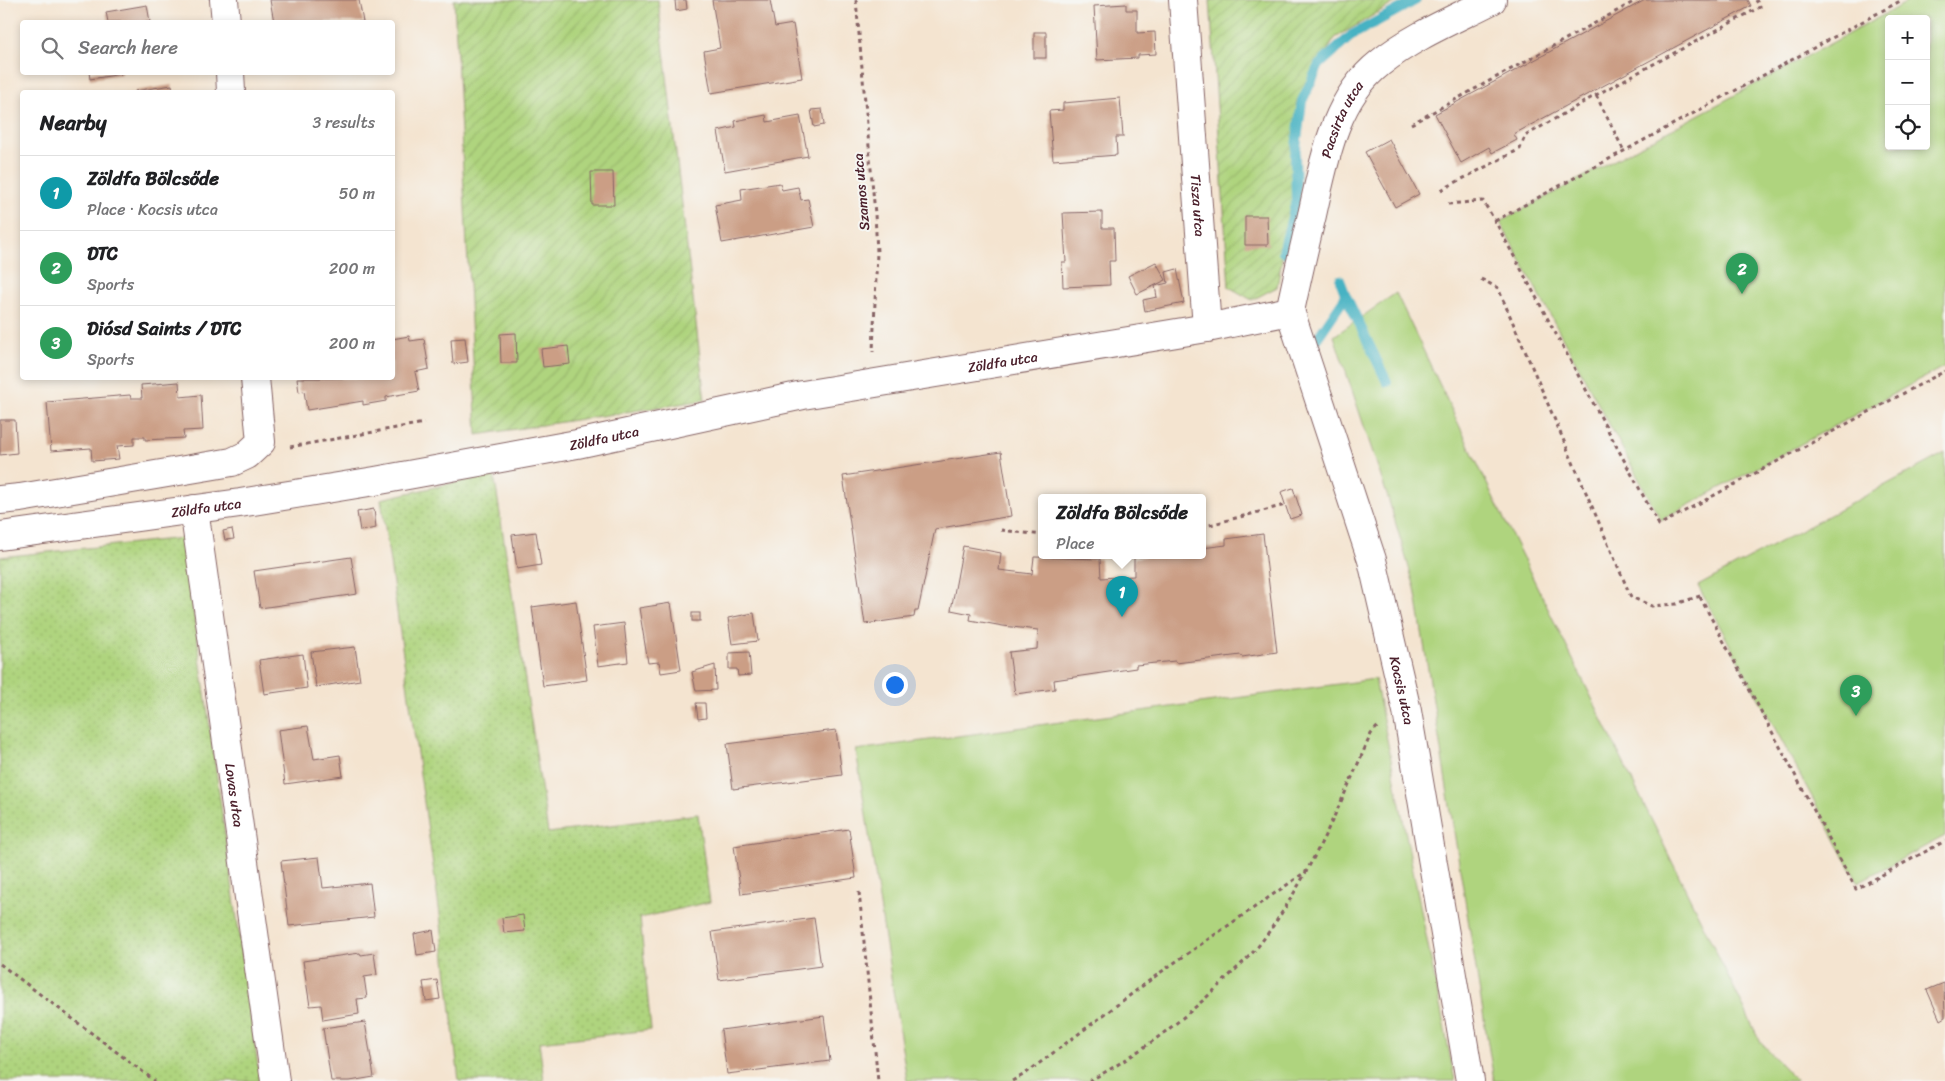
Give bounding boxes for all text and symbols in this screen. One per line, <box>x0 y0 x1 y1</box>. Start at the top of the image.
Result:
map controls <box>1885 15 1930 150</box>
button: + <box>1885 15 1930 60</box>
search box <box>20 20 395 75</box>
text: Search here <box>78 31 178 64</box>
icon: search <box>38 34 66 62</box>
button: − <box>1885 60 1930 105</box>
street label: Pacsirta utca <box>1314 75 1371 161</box>
text: Nearby <box>40 104 106 142</box>
button: locate <box>1885 105 1930 150</box>
text: 3 results <box>312 108 375 137</box>
street label: Szamos utca <box>846 152 877 232</box>
text: Zöldfa Bölcsőde <box>87 162 219 195</box>
street label: Tisza utca <box>1183 173 1212 238</box>
text: 1 <box>53 179 59 208</box>
text: 50 m <box>339 179 375 208</box>
text: Place · Kocsis utca <box>87 195 218 224</box>
text: DTC <box>87 237 118 270</box>
pin: 2 <box>1726 253 1758 294</box>
text: 2 <box>51 254 61 283</box>
text: 200 m <box>329 254 375 283</box>
text: Sports <box>87 270 134 299</box>
text: Diósd Saints / DTC <box>87 312 241 345</box>
text: 3 <box>52 329 60 358</box>
text: 200 m <box>329 329 375 358</box>
street label: Zöldfa utca <box>966 344 1040 380</box>
text: Sports <box>87 345 134 374</box>
street label: Zöldfa utca <box>567 419 641 458</box>
street label: Zöldfa utca <box>169 491 243 525</box>
popup <box>1038 494 1206 559</box>
text: Zöldfa Bölcsőde <box>1056 496 1188 529</box>
text: Place <box>1056 529 1095 558</box>
pin: 1 <box>1106 576 1138 617</box>
street label: Kocsis utca <box>1382 654 1421 727</box>
your location <box>882 672 908 698</box>
pin: 3 <box>1840 675 1872 716</box>
street label: Lovas utca <box>217 762 251 829</box>

